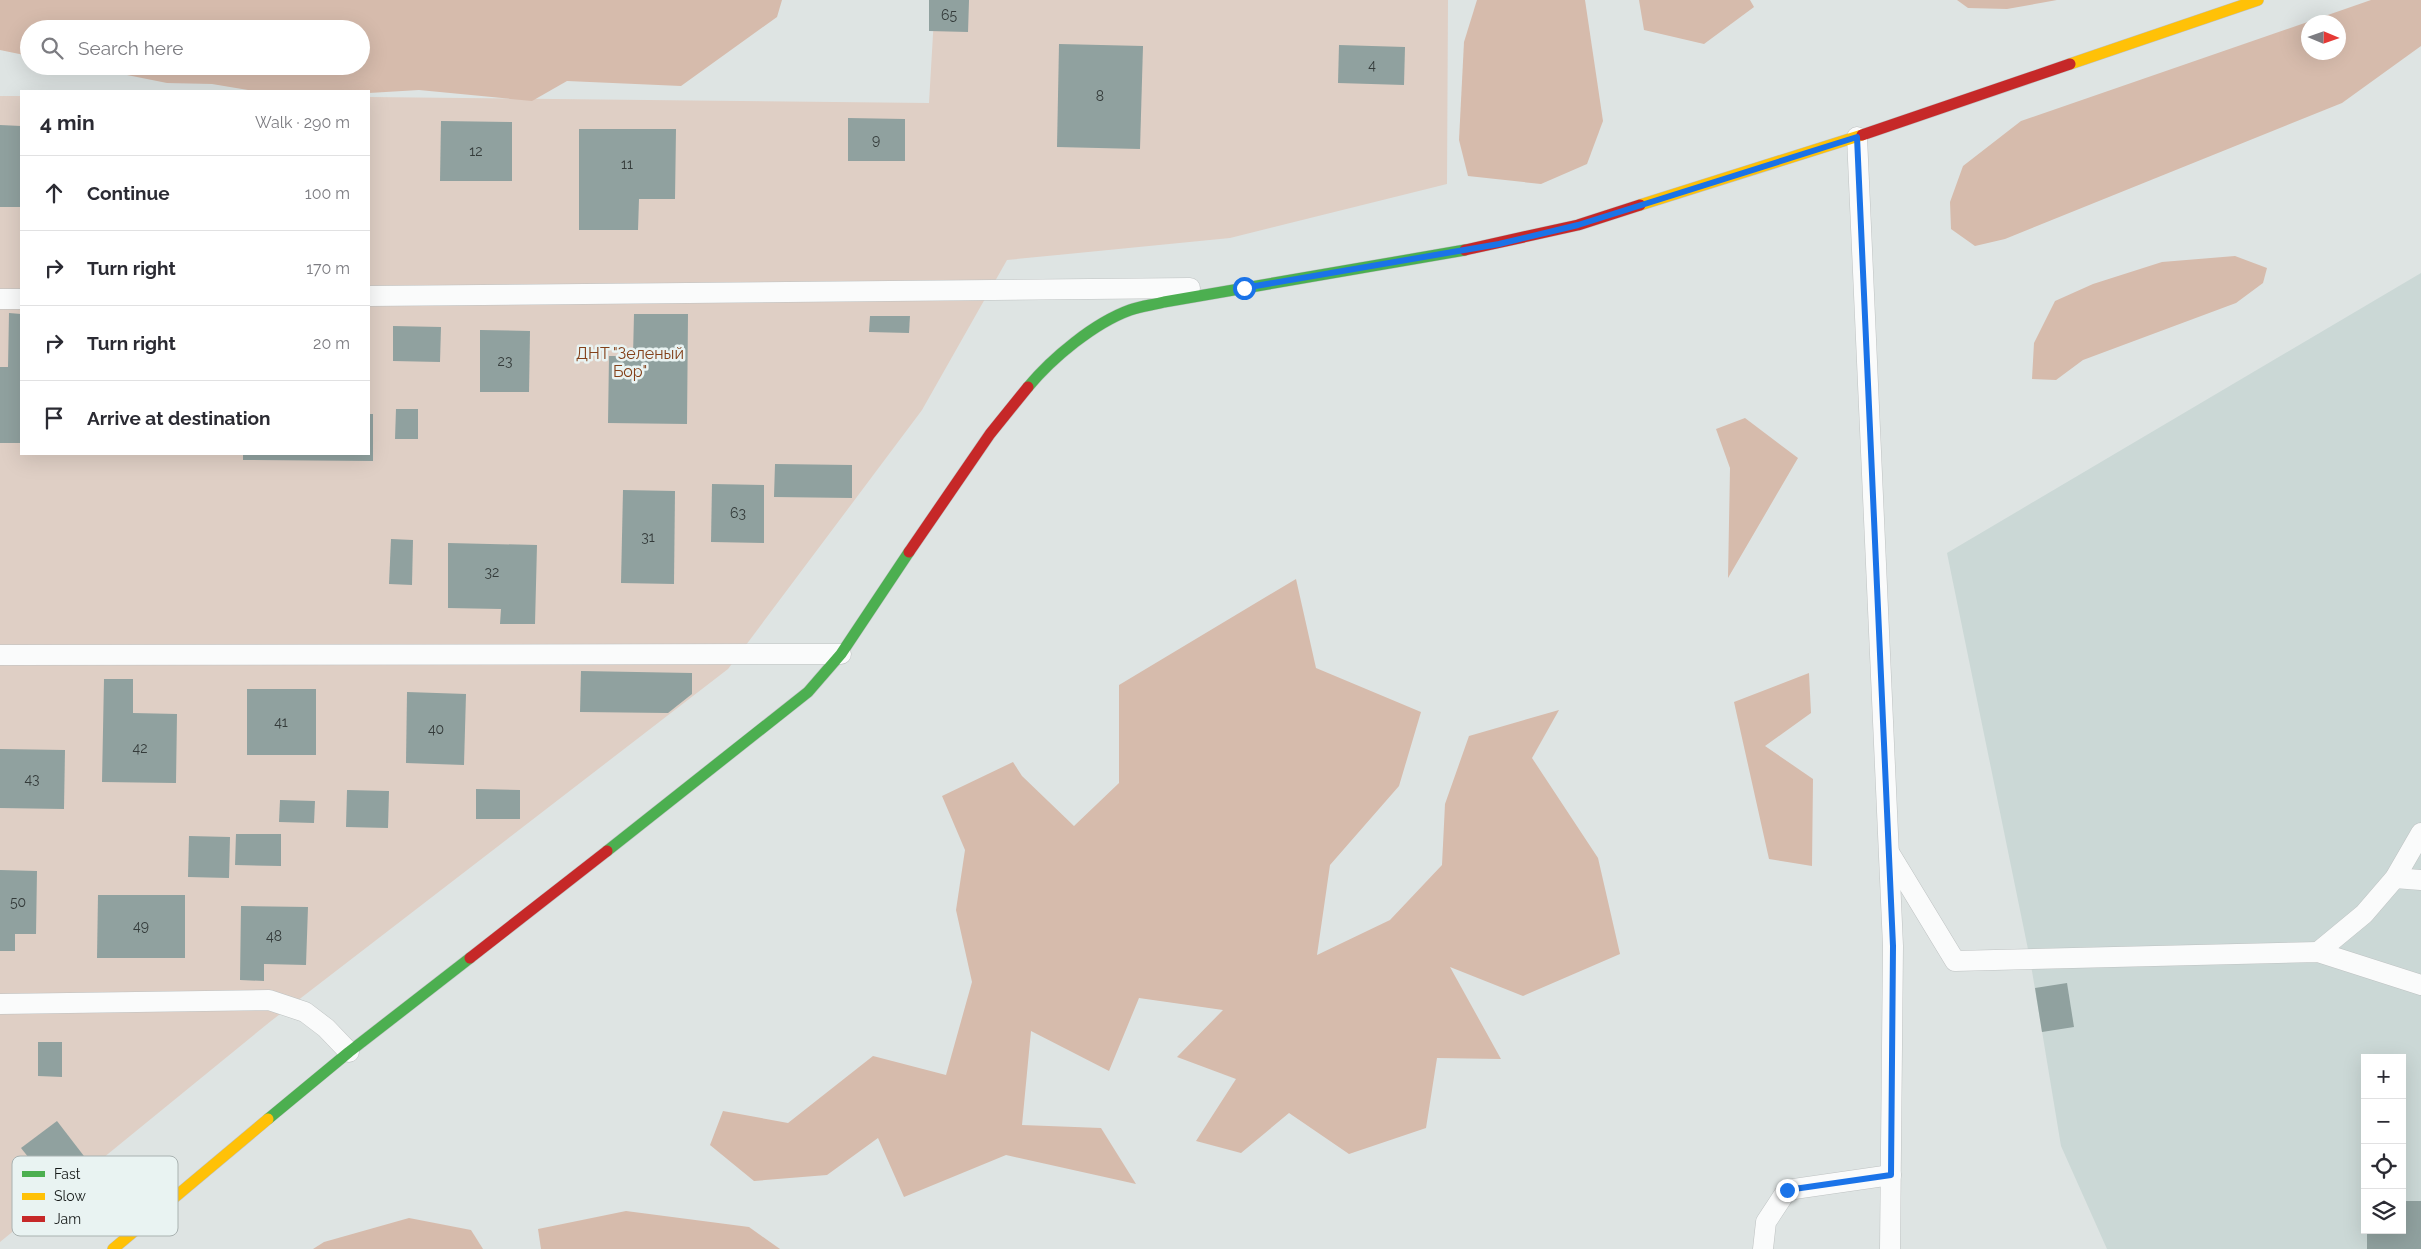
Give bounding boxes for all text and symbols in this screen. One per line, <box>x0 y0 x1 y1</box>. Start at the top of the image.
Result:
house number: 65 <box>941 7 957 23</box>
north arrow <box>2301 15 2346 60</box>
search box <box>20 20 370 75</box>
icon: search <box>38 34 66 62</box>
text: Search here <box>78 37 184 59</box>
house number: 4 <box>1368 57 1376 73</box>
house number: 8 <box>1096 88 1104 104</box>
text: 4 min <box>40 110 95 135</box>
text: Walk · 290 m <box>255 113 350 132</box>
house number: 9 <box>872 132 880 148</box>
house number: 12 <box>469 143 483 159</box>
house number: 11 <box>621 156 633 172</box>
icon: ahead <box>40 179 68 207</box>
text: Continue <box>87 182 170 204</box>
text: 100 m <box>305 184 350 203</box>
icon: right <box>40 254 68 282</box>
text: Turn right <box>87 257 176 279</box>
text: 170 m <box>306 259 350 278</box>
route start <box>1233 277 1256 300</box>
icon: right <box>40 329 68 357</box>
text: Turn right <box>87 332 176 354</box>
text: 20 m <box>313 334 350 353</box>
park label: ДНТ "Зеленый Бор" <box>576 344 684 381</box>
house number: 23 <box>498 353 512 369</box>
icon: arrive <box>40 404 68 432</box>
text: Arrive at destination <box>87 407 271 429</box>
house number: 63 <box>730 505 746 521</box>
house number: 31 <box>641 529 655 545</box>
house number: 32 <box>485 564 499 580</box>
house number: 41 <box>274 714 288 730</box>
house number: 40 <box>428 721 444 737</box>
house number: 42 <box>133 740 147 756</box>
house number: 43 <box>24 771 40 787</box>
house number: 50 <box>10 894 26 910</box>
house number: 49 <box>133 918 149 934</box>
house number: 48 <box>266 928 282 944</box>
map controls <box>2361 1054 2406 1234</box>
button: + <box>2361 1054 2406 1099</box>
button: − <box>2361 1099 2406 1144</box>
button: locate <box>2361 1144 2406 1189</box>
legend <box>12 1156 178 1236</box>
text: Fast <box>54 1166 81 1182</box>
route end <box>1776 1179 1799 1202</box>
text: Slow <box>54 1188 86 1204</box>
button: layers <box>2361 1189 2406 1234</box>
text: Jam <box>54 1211 81 1227</box>

